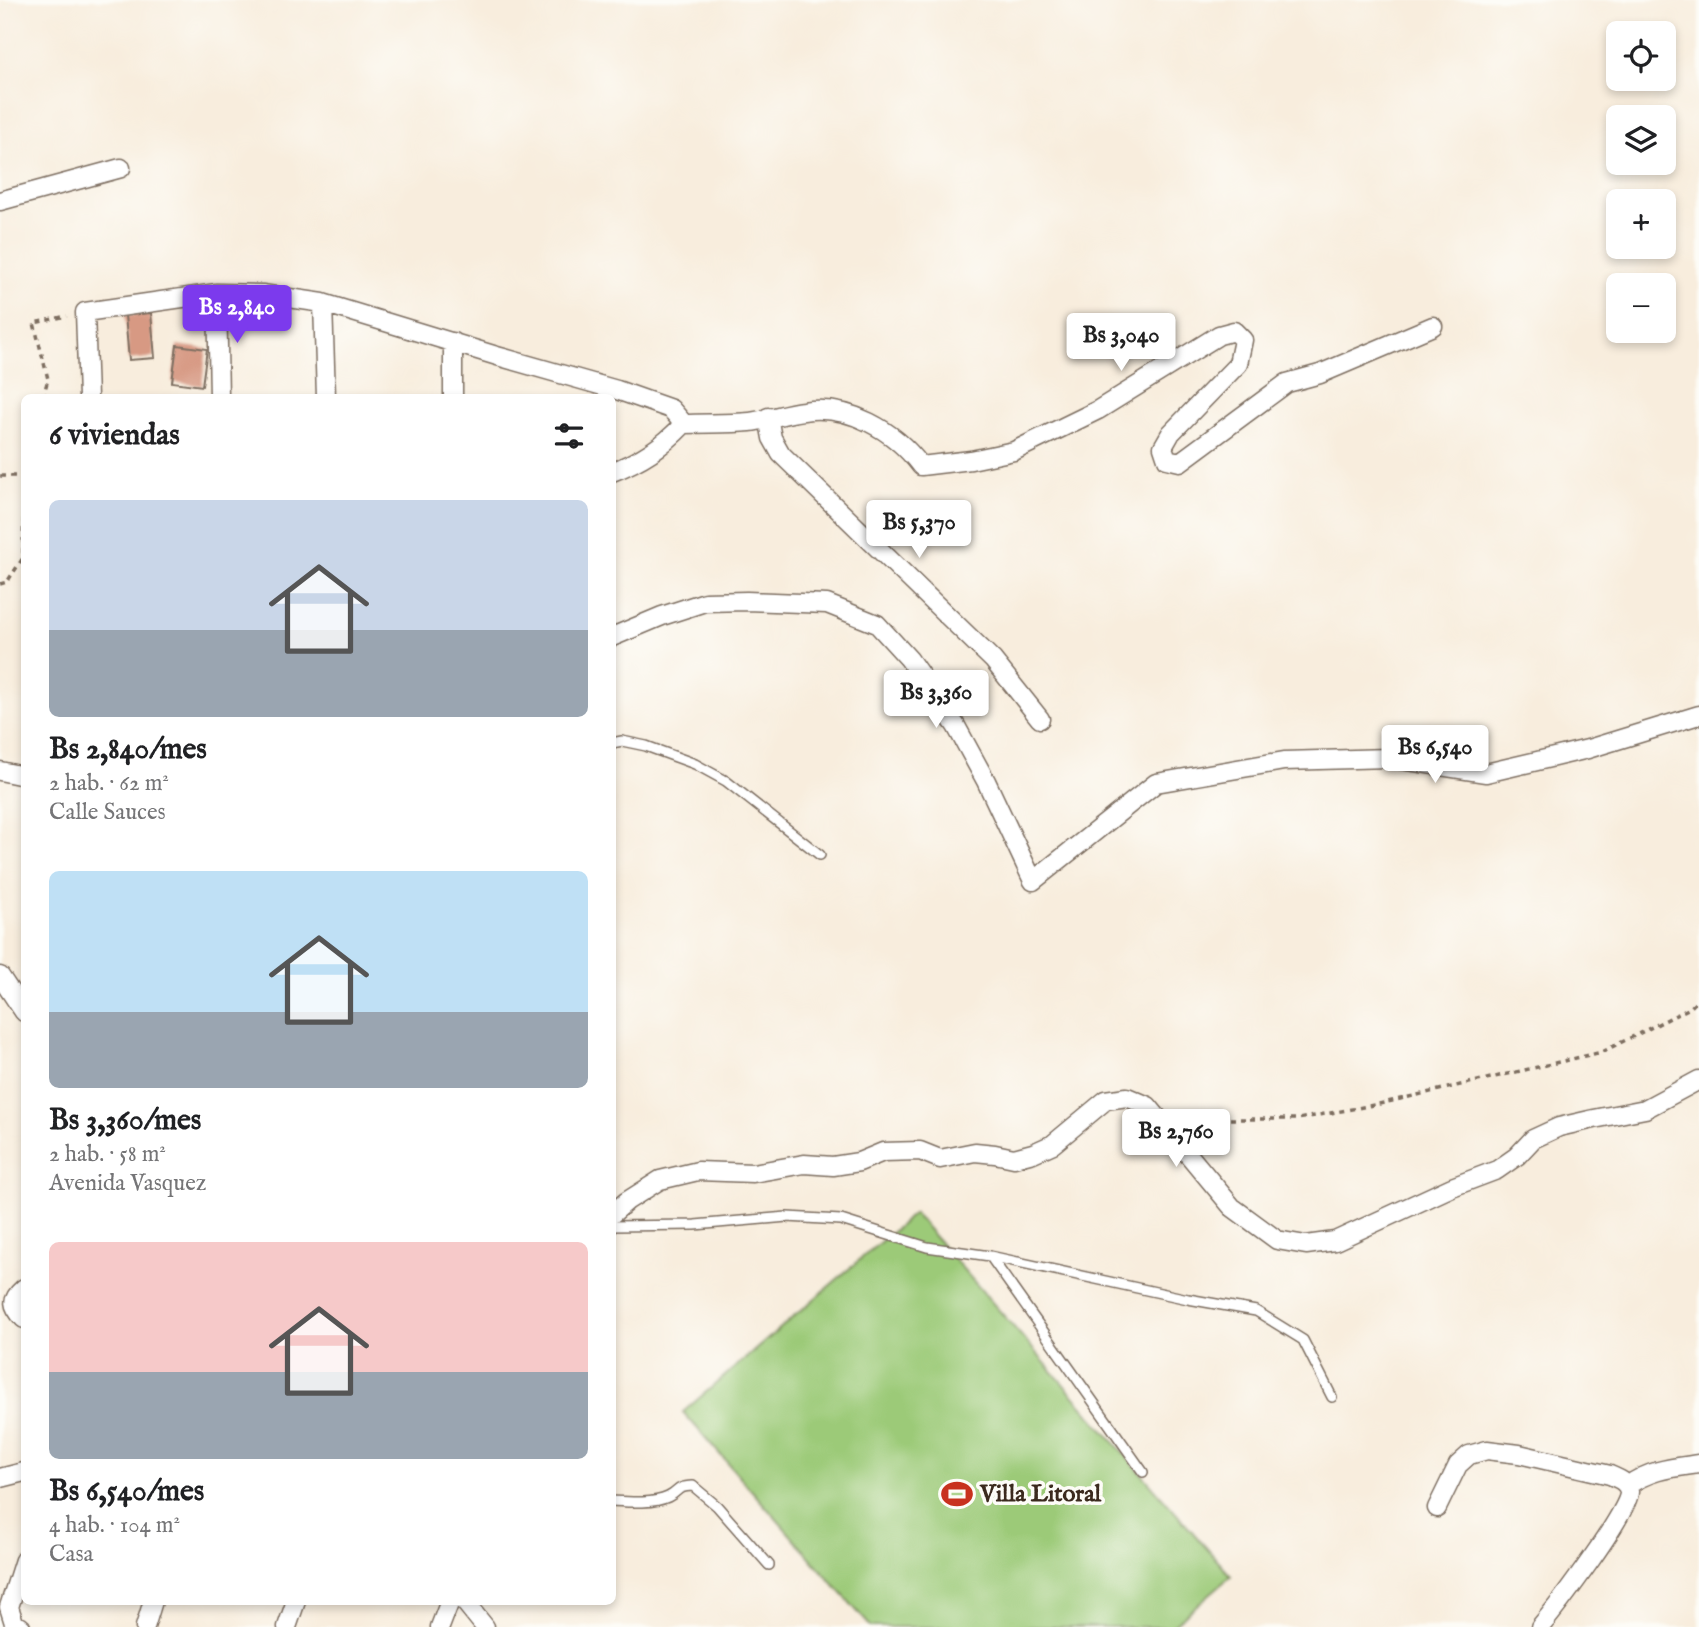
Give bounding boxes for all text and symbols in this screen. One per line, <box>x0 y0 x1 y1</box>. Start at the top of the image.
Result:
map controls <box>1606 21 1676 343</box>
button: locate <box>1606 21 1676 91</box>
button: layers <box>1606 105 1676 175</box>
button: + <box>1606 189 1676 259</box>
button: − <box>1606 273 1676 343</box>
pin: Bs 2,840 <box>165 286 309 345</box>
text: Bs 2,840 <box>199 293 275 322</box>
pin: Bs 3,040 <box>1049 314 1193 373</box>
text: Bs 3,040 <box>1083 321 1159 350</box>
text: 6 viviendas <box>49 417 180 455</box>
icon: filters <box>550 417 588 455</box>
pin: Bs 5,370 <box>847 500 991 560</box>
text: Bs 5,370 <box>882 508 956 537</box>
icon: home <box>256 546 382 672</box>
pin: Bs 3,360 <box>864 670 1008 730</box>
text: Bs 3,360 <box>900 678 972 707</box>
pin: Bs 6,540 <box>1363 726 1507 785</box>
text: Bs 2,840/mes <box>49 731 207 769</box>
text: Bs 6,540 <box>1398 733 1472 762</box>
text: 2 hab. · 62 m² <box>49 769 169 798</box>
text: Calle Sauces <box>49 798 166 827</box>
icon: home <box>256 917 382 1043</box>
text: Bs 3,360/mes <box>49 1102 201 1140</box>
pin: Bs 2,760 <box>1104 1110 1248 1169</box>
text: Bs 2,760 <box>1138 1117 1214 1146</box>
text: 2 hab. · 58 m² <box>49 1140 166 1169</box>
text: Avenida Vasquez <box>49 1169 206 1198</box>
icon: home <box>256 1288 382 1414</box>
text: Bs 6,540/mes <box>49 1473 204 1511</box>
sports icon: Villa Litoral <box>940 1477 974 1511</box>
place label: Villa Litoral <box>979 1479 1102 1510</box>
text: 4 hab. · 104 m² <box>49 1511 180 1540</box>
text: Casa <box>49 1540 93 1569</box>

